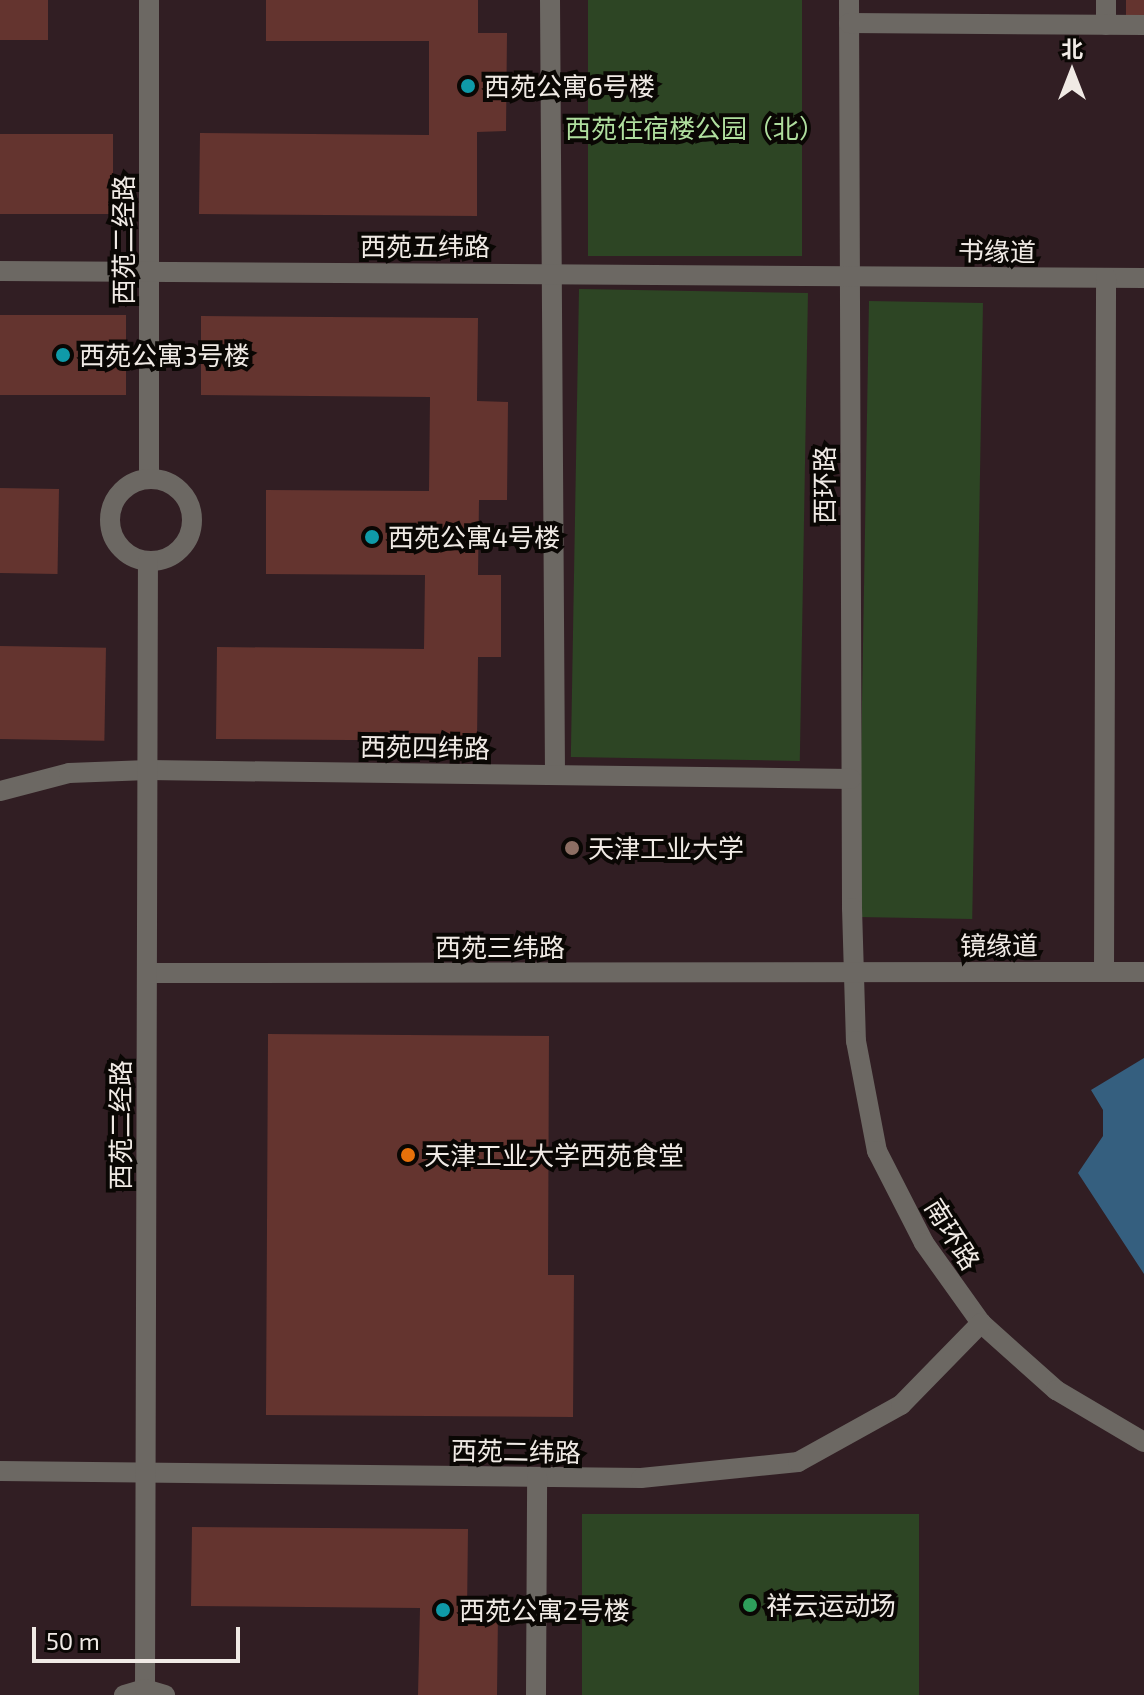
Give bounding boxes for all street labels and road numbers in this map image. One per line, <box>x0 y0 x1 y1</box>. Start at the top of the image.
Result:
street label: 西苑二经路 <box>107 175 139 305</box>
street label: 西苑五纬路 <box>360 230 490 262</box>
street label: 书缘道 <box>958 235 1036 267</box>
street label: 西环路 <box>808 446 840 524</box>
street label: 西苑四纬路 <box>360 730 490 764</box>
street label: 镜缘道 <box>960 929 1038 961</box>
street label: 西苑三纬路 <box>435 931 565 963</box>
street label: 西苑二经路 <box>104 1060 136 1190</box>
street label: 南环路 <box>919 1193 987 1275</box>
street label: 西苑二纬路 <box>451 1434 581 1468</box>

